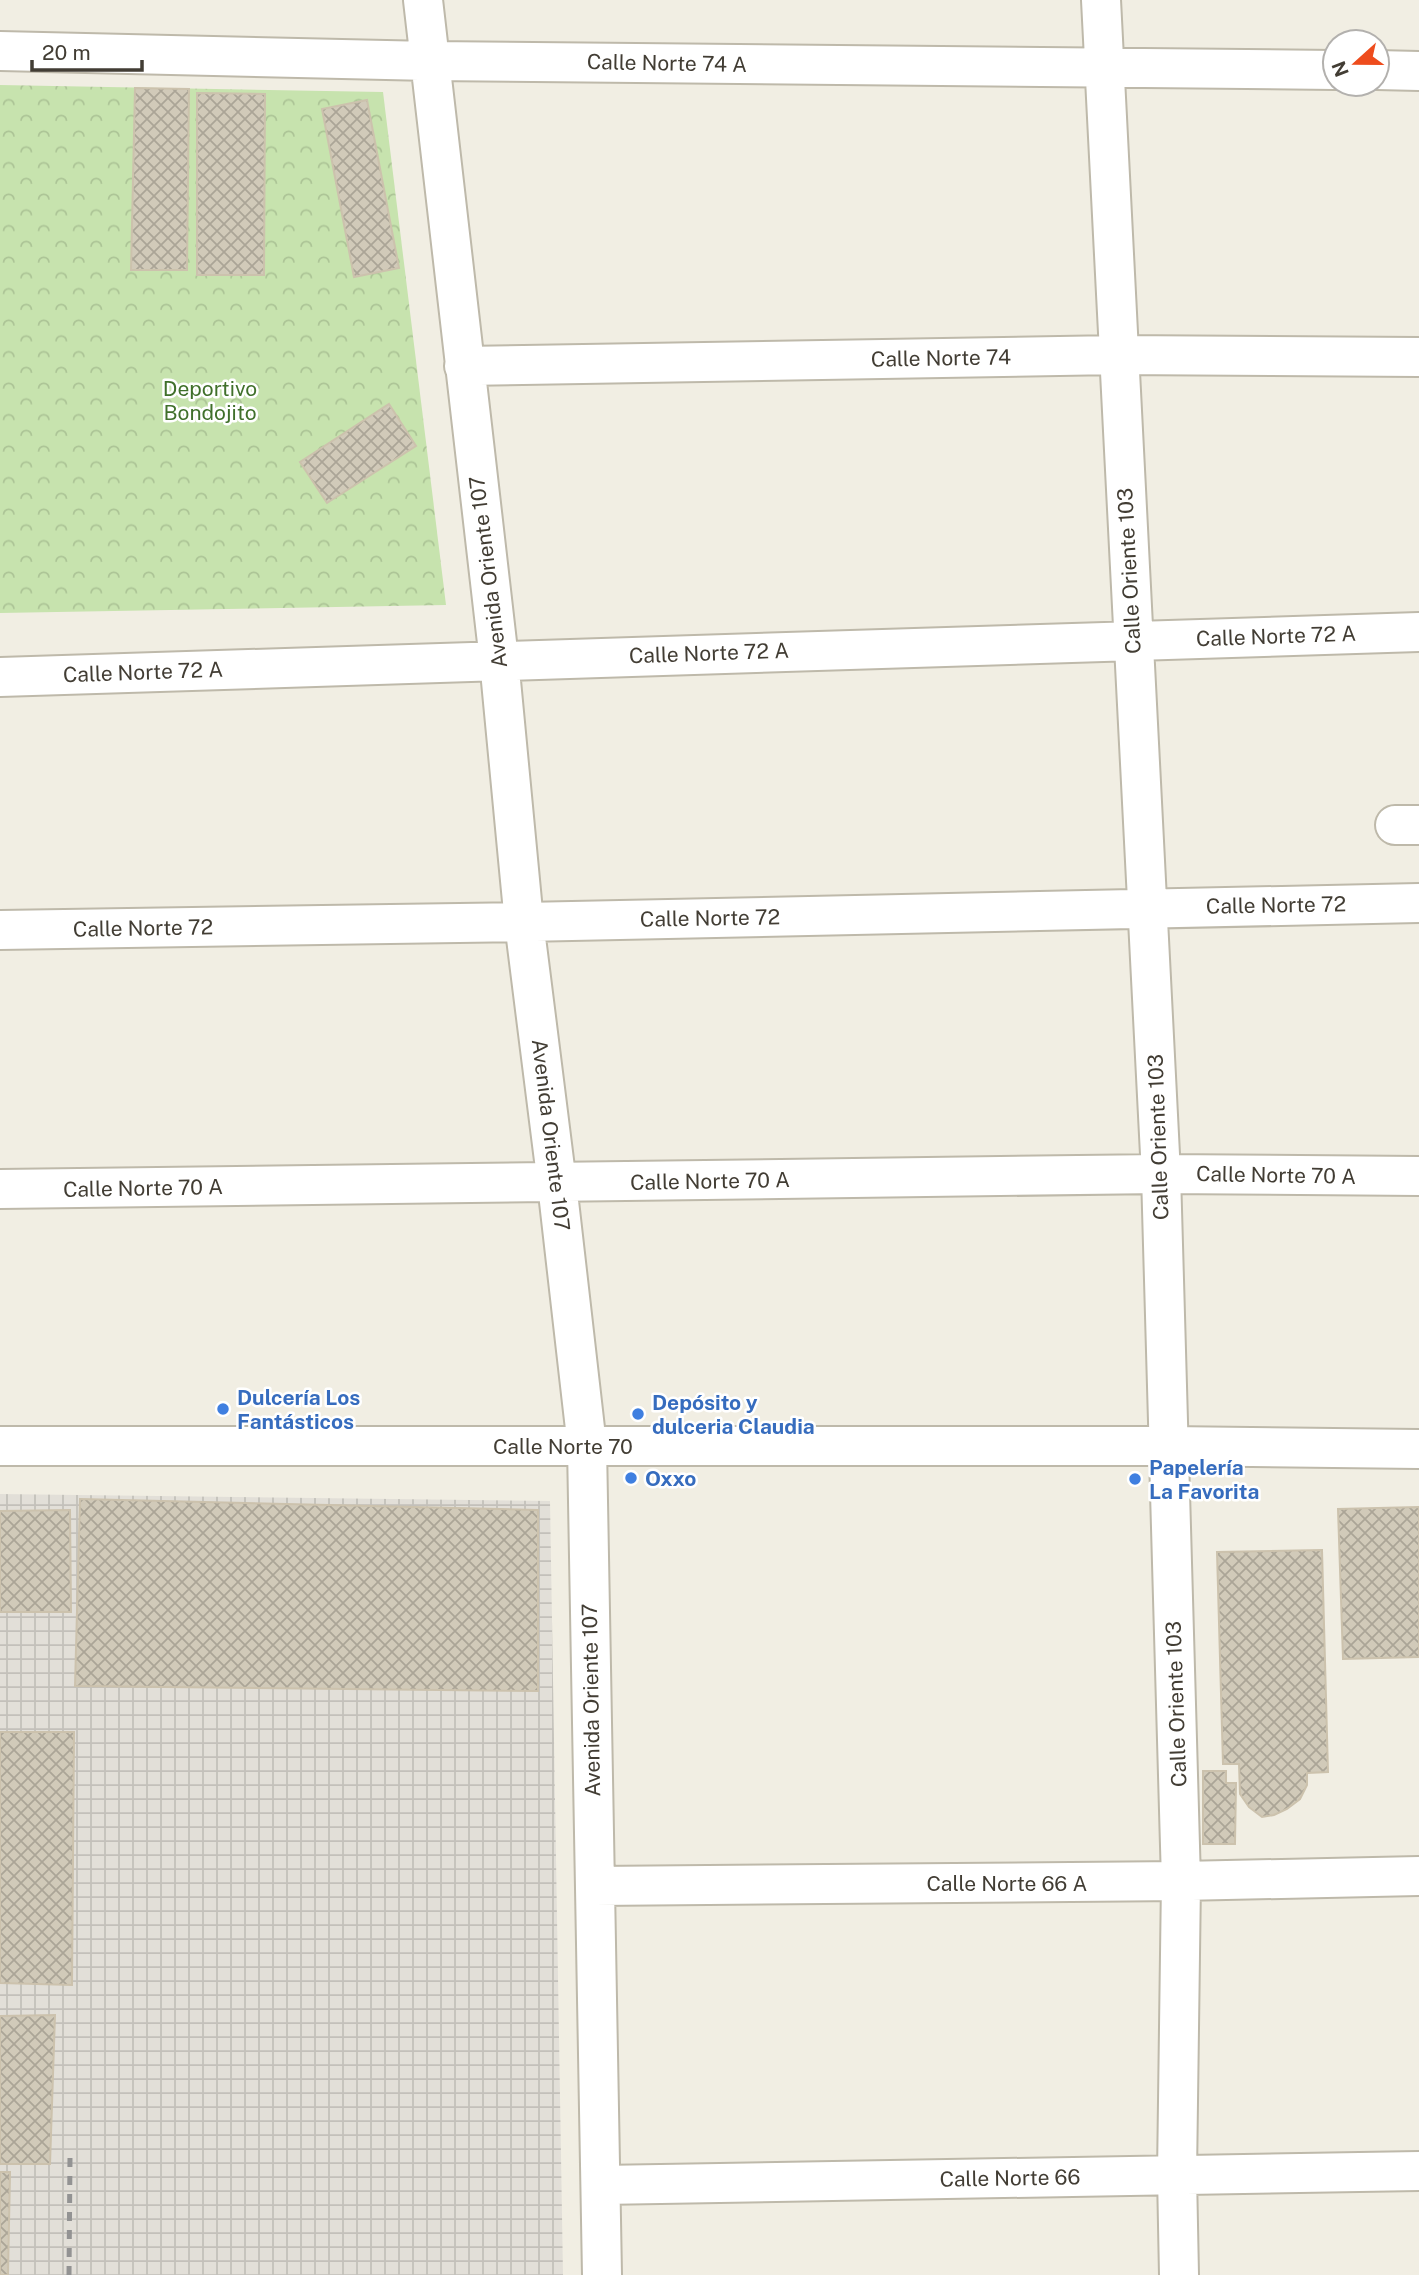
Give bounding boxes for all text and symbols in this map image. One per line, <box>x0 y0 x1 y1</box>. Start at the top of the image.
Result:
scale bar <box>32 28 142 72</box>
north arrow <box>1321 28 1391 98</box>
text: 20 m <box>42 40 91 65</box>
street label: Calle Norte 74 A <box>587 49 747 77</box>
text: N <box>1327 58 1353 80</box>
street label: Calle Norte 74 <box>871 344 1011 372</box>
park label: Deportivo Bondojito <box>163 376 257 425</box>
street label: Avenida Oriente 107 <box>464 475 512 669</box>
street label: Calle Oriente 103 <box>1112 487 1146 655</box>
street label: Calle Norte 72 A <box>1196 621 1357 651</box>
street label: Calle Norte 72 A <box>629 638 790 668</box>
street label: Calle Norte 72 A <box>63 657 224 687</box>
street label: Calle Norte 72 <box>1206 891 1346 919</box>
street label: Calle Norte 72 <box>640 904 780 932</box>
street label: Calle Norte 72 <box>73 914 213 942</box>
street label: Avenida Oriente 107 <box>527 1038 575 1232</box>
street label: Calle Oriente 103 <box>1143 1054 1173 1220</box>
street label: Calle Norte 70 A <box>1196 1161 1356 1189</box>
street label: Calle Norte 70 A <box>630 1167 790 1195</box>
street label: Calle Norte 70 A <box>63 1174 223 1202</box>
place label: Dulcería Los Fantásticos <box>237 1385 360 1434</box>
place label: Depósito y dulceria Claudia <box>652 1390 815 1439</box>
marker: Dulcería Los Fantásticos <box>215 1401 231 1417</box>
marker: Depósito y dulceria Claudia <box>630 1406 646 1422</box>
street label: Calle Norte 70 <box>493 1434 633 1459</box>
place label: Papelería La Favorita <box>1149 1455 1259 1504</box>
place label: Oxxo <box>645 1466 696 1491</box>
marker: Oxxo <box>623 1470 639 1486</box>
marker: Papelería La Favorita <box>1127 1471 1143 1487</box>
street label: Avenida Oriente 107 <box>577 1603 605 1797</box>
street label: Calle Oriente 103 <box>1161 1621 1191 1787</box>
street label: Calle Norte 66 A <box>927 1871 1088 1896</box>
street label: Calle Norte 66 <box>939 2164 1081 2192</box>

